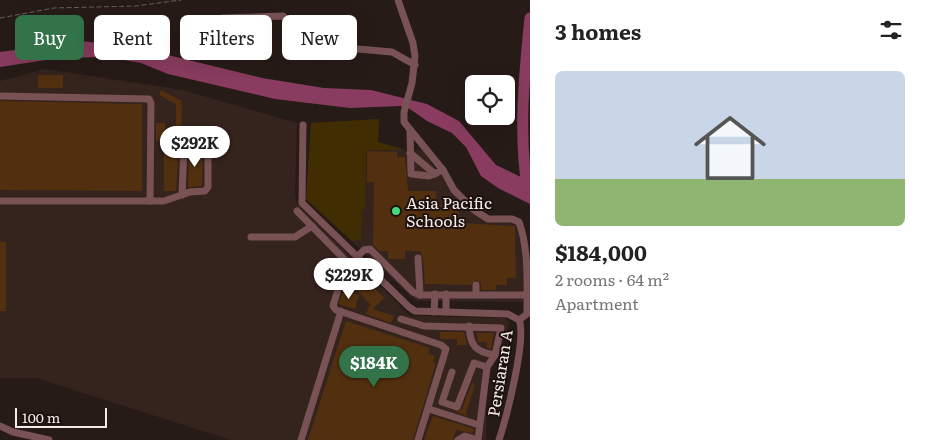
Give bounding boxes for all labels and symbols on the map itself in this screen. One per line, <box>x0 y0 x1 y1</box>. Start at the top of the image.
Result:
pin: $292K <box>160 126 230 168</box>
place label: Asia Pacific Schools <box>406 190 492 232</box>
marker: Asia Pacific Schools <box>390 205 402 217</box>
pin: $229K <box>314 258 384 300</box>
street label: Persiaran A <box>480 327 518 418</box>
pin: $184K <box>339 346 409 388</box>
scale bar <box>15 405 108 428</box>

